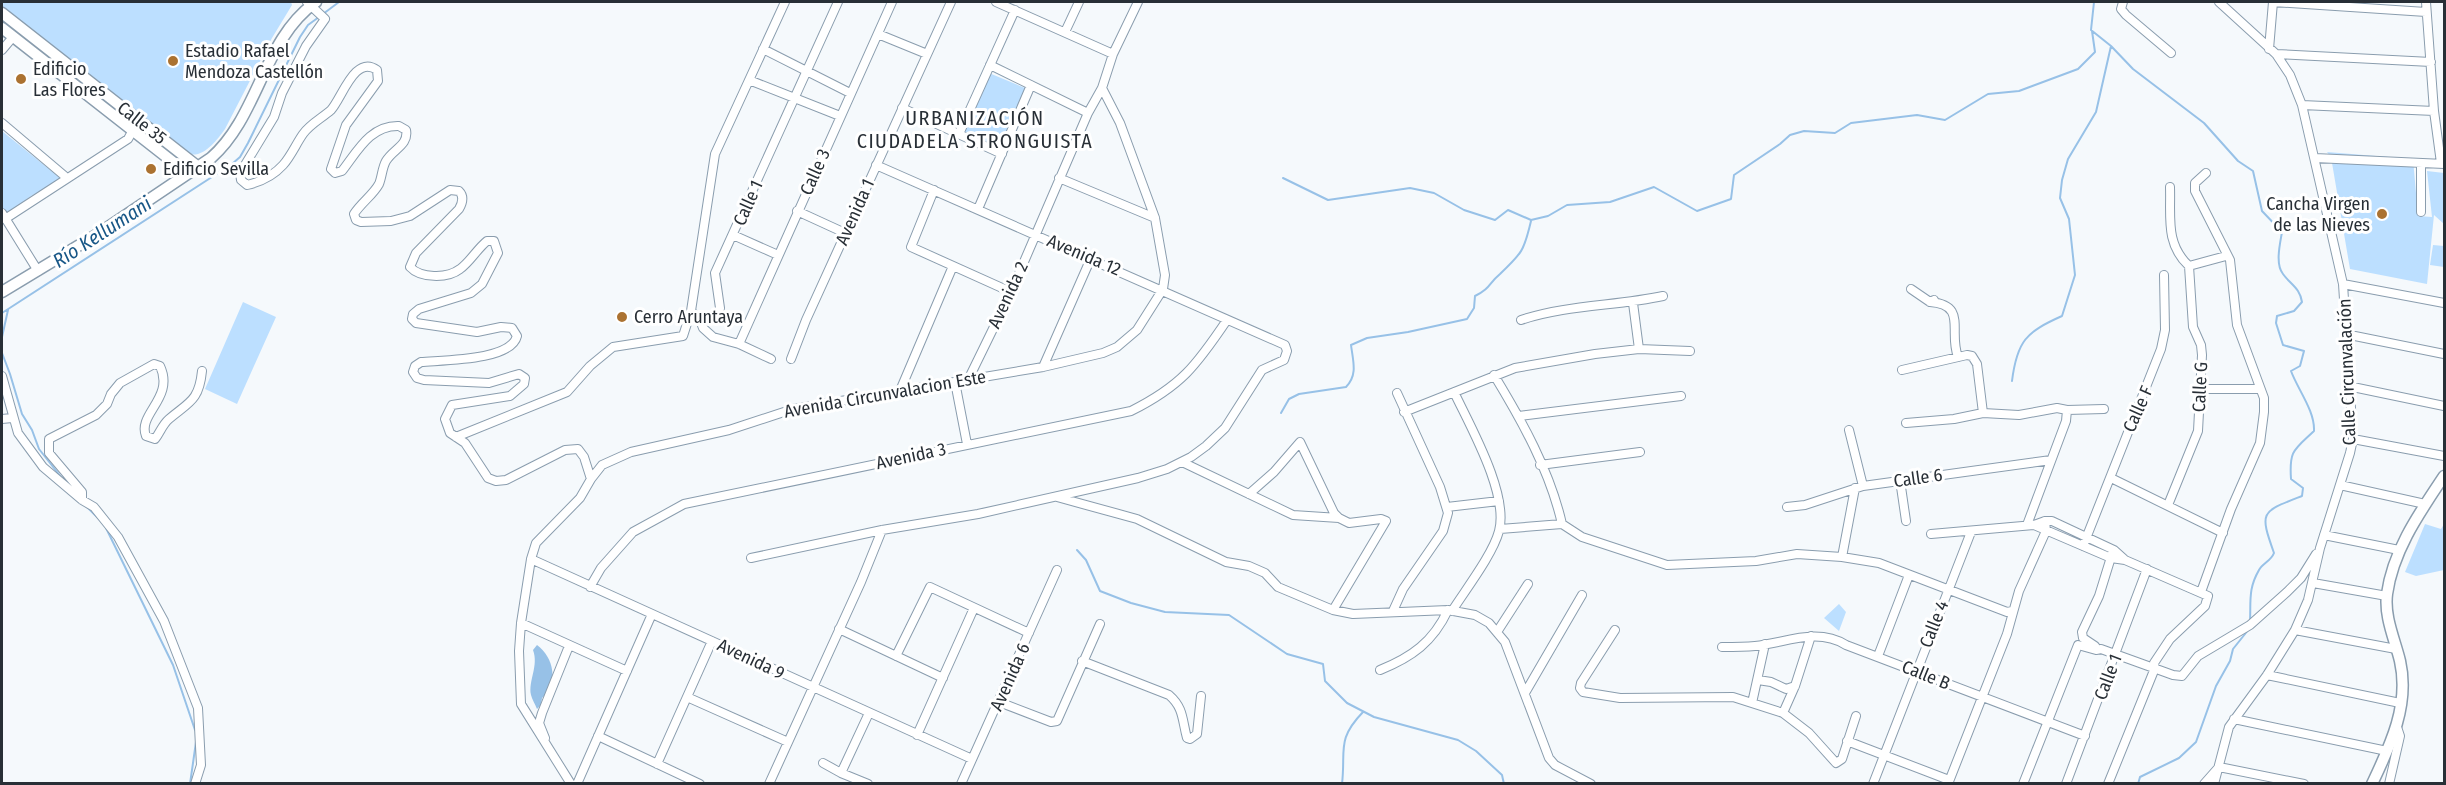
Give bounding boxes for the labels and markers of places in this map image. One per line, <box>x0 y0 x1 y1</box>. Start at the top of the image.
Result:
place label: Estadio Rafael Mendoza Castellón <box>185 40 323 83</box>
marker: Estadio Rafael Mendoza Castellón <box>166 54 180 68</box>
place label: Edificio Las Flores <box>33 58 106 101</box>
marker: Edificio Las Flores <box>14 72 28 86</box>
place label: Edificio Sevilla <box>163 158 269 180</box>
marker: Edificio Sevilla <box>144 162 158 176</box>
place label: Cancha Virgen de las Nieves <box>2266 193 2370 236</box>
marker: Cancha Virgen de las Nieves <box>2375 207 2389 221</box>
place label: Cerro Aruntaya <box>634 306 743 328</box>
marker: Cerro Aruntaya <box>615 310 629 324</box>

